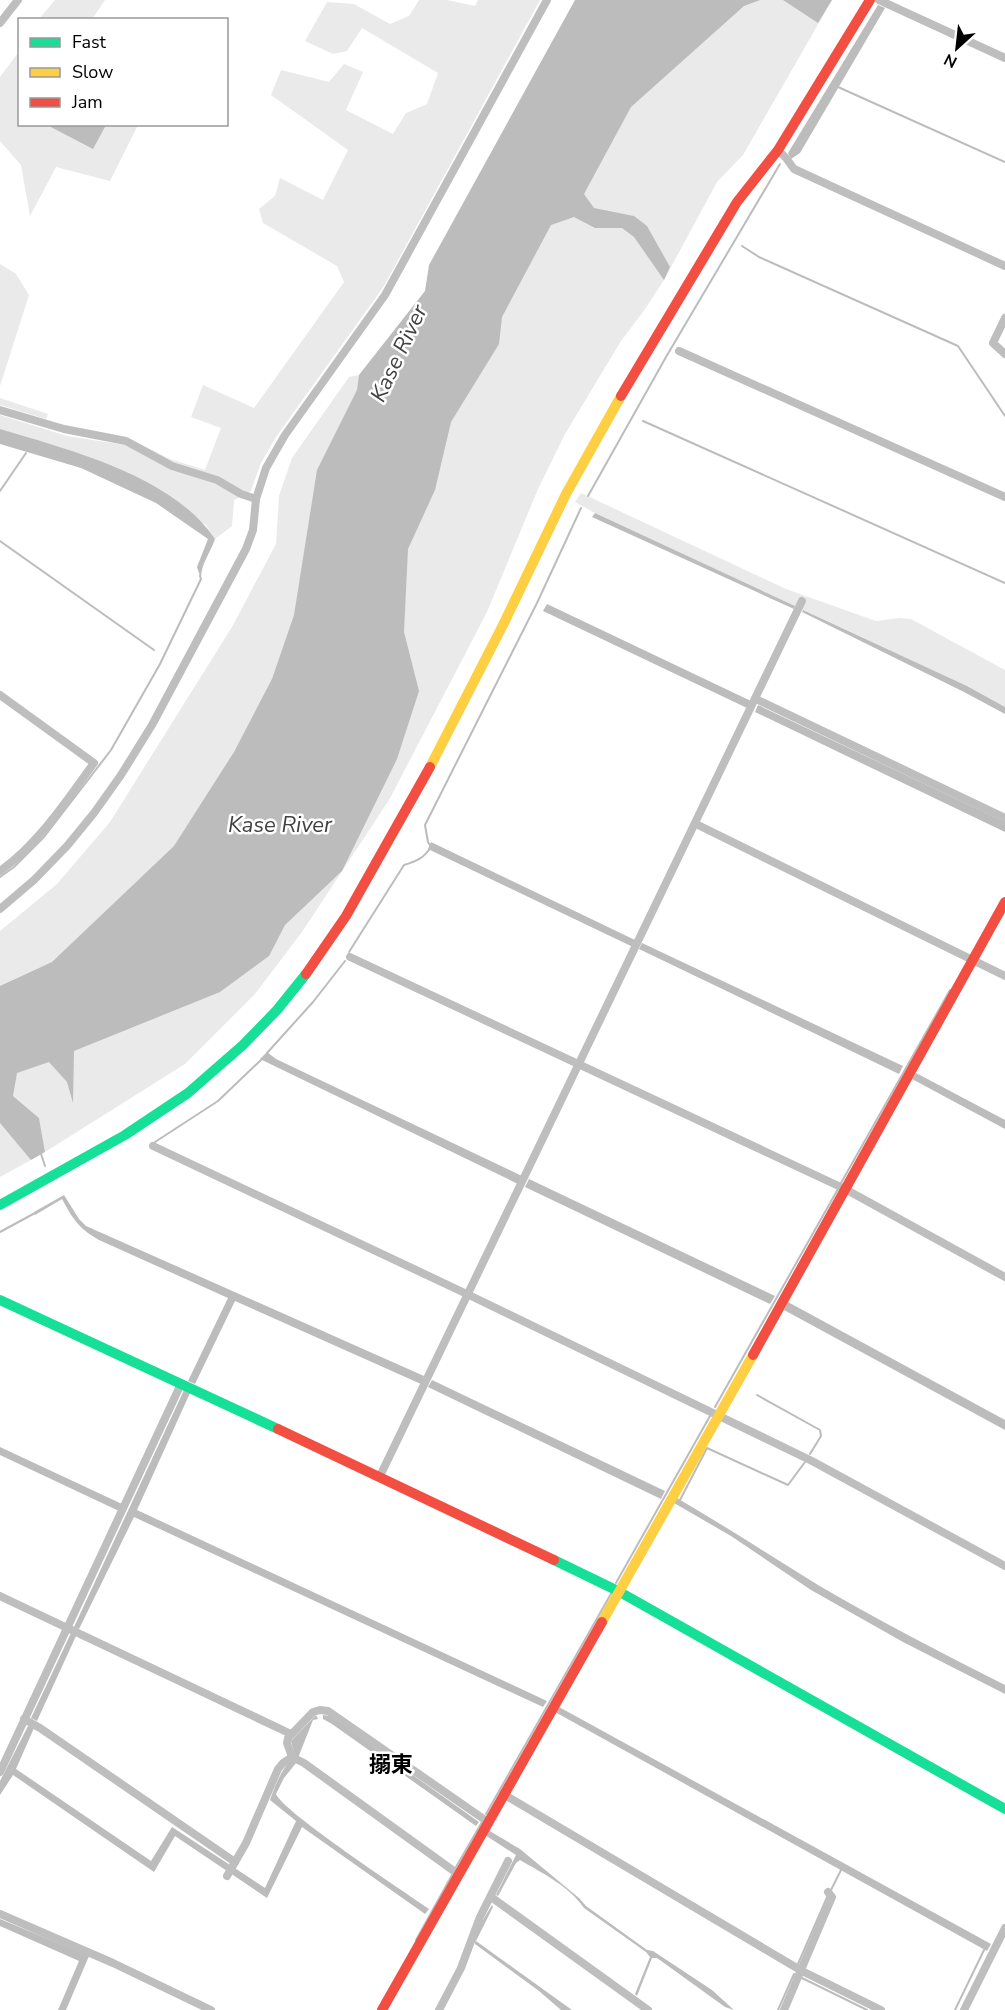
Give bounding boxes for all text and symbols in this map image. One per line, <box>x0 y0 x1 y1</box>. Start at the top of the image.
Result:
legend <box>18 18 228 126</box>
north arrow <box>927 18 987 78</box>
text: Fast <box>72 30 107 54</box>
text: N <box>940 48 961 73</box>
text: Slow <box>72 60 113 84</box>
text: Jam <box>71 90 103 114</box>
water label: Kase River <box>363 299 435 407</box>
water label: Kase River <box>228 810 333 840</box>
district label: 搦東 <box>369 1750 413 1780</box>

